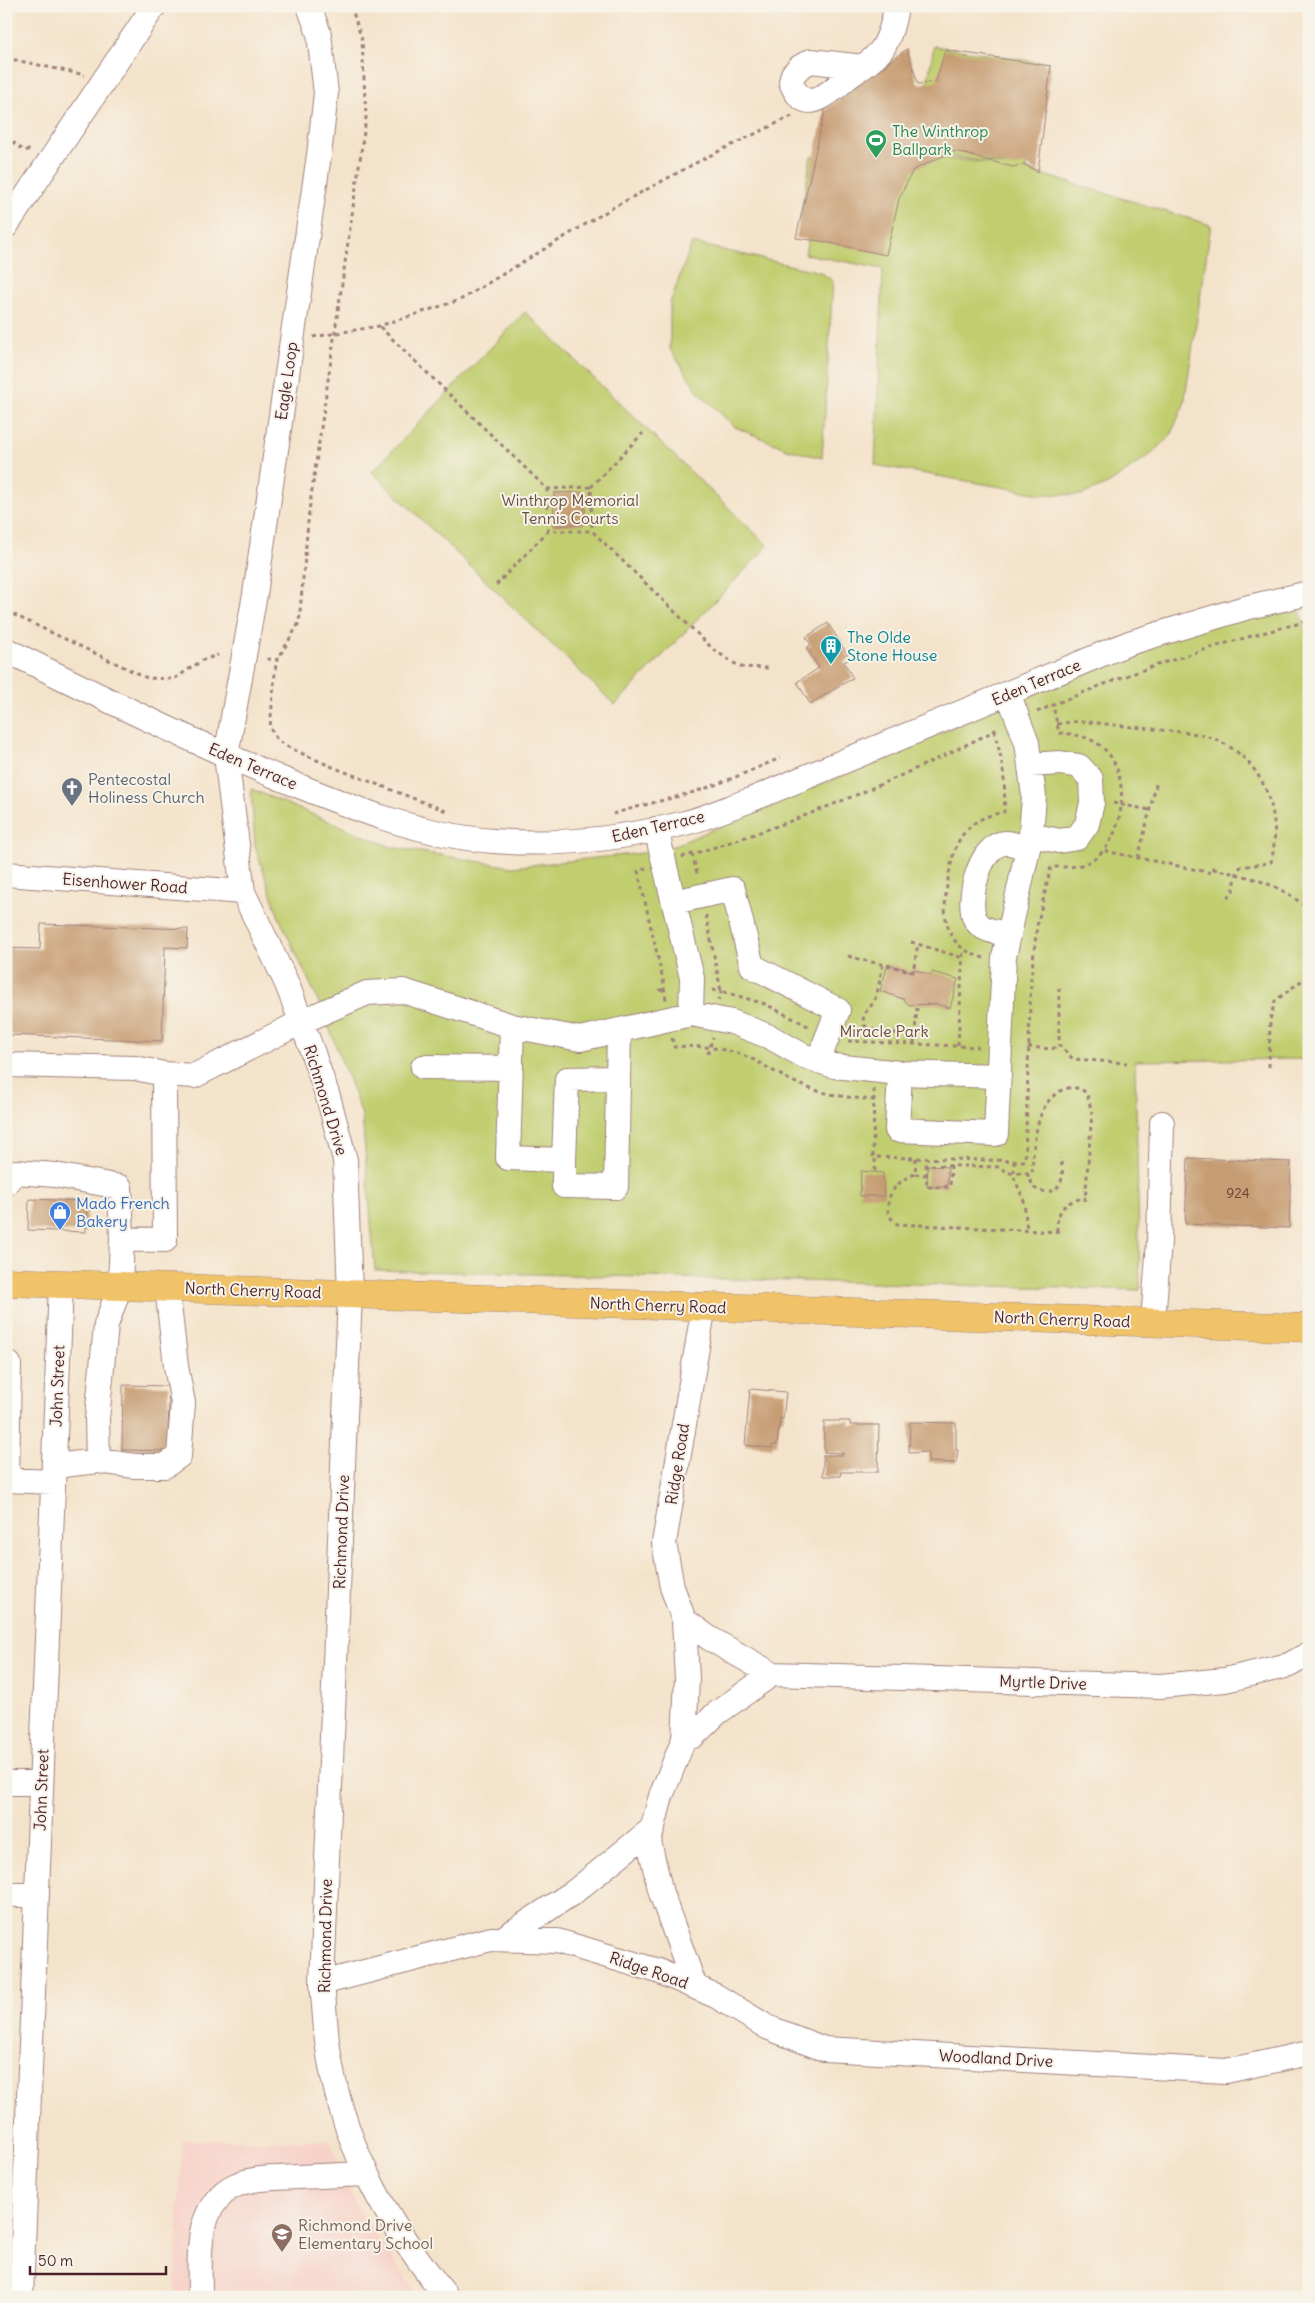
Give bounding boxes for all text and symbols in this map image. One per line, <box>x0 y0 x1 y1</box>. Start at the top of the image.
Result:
place label: The Winthrop Ballpark <box>892 121 988 159</box>
sports icon: The Winthrop Ballpark <box>864 128 888 159</box>
street label: Eagle Loop <box>271 341 301 421</box>
park label: Winthrop Memorial Tennis Courts <box>501 490 639 528</box>
place label: The Olde Stone House <box>847 627 937 665</box>
building icon: The Olde Stone House <box>819 634 843 665</box>
street label: Eden Terrace <box>989 654 1083 710</box>
street label: Eden Terrace <box>206 738 300 794</box>
place label: Pentecostal Holiness Church <box>88 769 205 807</box>
church icon: Pentecostal Holiness Church <box>60 776 84 807</box>
street label: Eden Terrace <box>610 806 706 846</box>
street label: Eisenhower Road <box>62 869 188 897</box>
park label: Miracle Park <box>839 1021 929 1041</box>
street label: Richmond Drive <box>300 1042 352 1158</box>
house number: 924 <box>1226 1184 1250 1202</box>
place label: Mado French Bakery <box>76 1193 170 1231</box>
shop icon: Mado French Bakery <box>48 1200 72 1231</box>
street label: North Cherry Road <box>184 1278 322 1302</box>
street label: North Cherry Road <box>589 1293 727 1317</box>
street label: North Cherry Road <box>993 1307 1131 1331</box>
street label: John Street <box>46 1344 68 1427</box>
street label: Ridge Road <box>661 1422 693 1506</box>
street label: Richmond Drive <box>329 1474 353 1590</box>
street label: Myrtle Drive <box>999 1670 1087 1694</box>
street label: John Street <box>30 1748 52 1831</box>
street label: Richmond Drive <box>314 1879 336 1993</box>
street label: Ridge Road <box>607 1947 691 1993</box>
street label: Woodland Drive <box>938 2045 1054 2071</box>
place label: Richmond Drive Elementary School <box>298 2215 433 2253</box>
school or university icon: Richmond Drive Elementary School <box>270 2222 294 2253</box>
scale bar <box>30 2243 166 2275</box>
text: 50 m <box>38 2251 73 2270</box>

